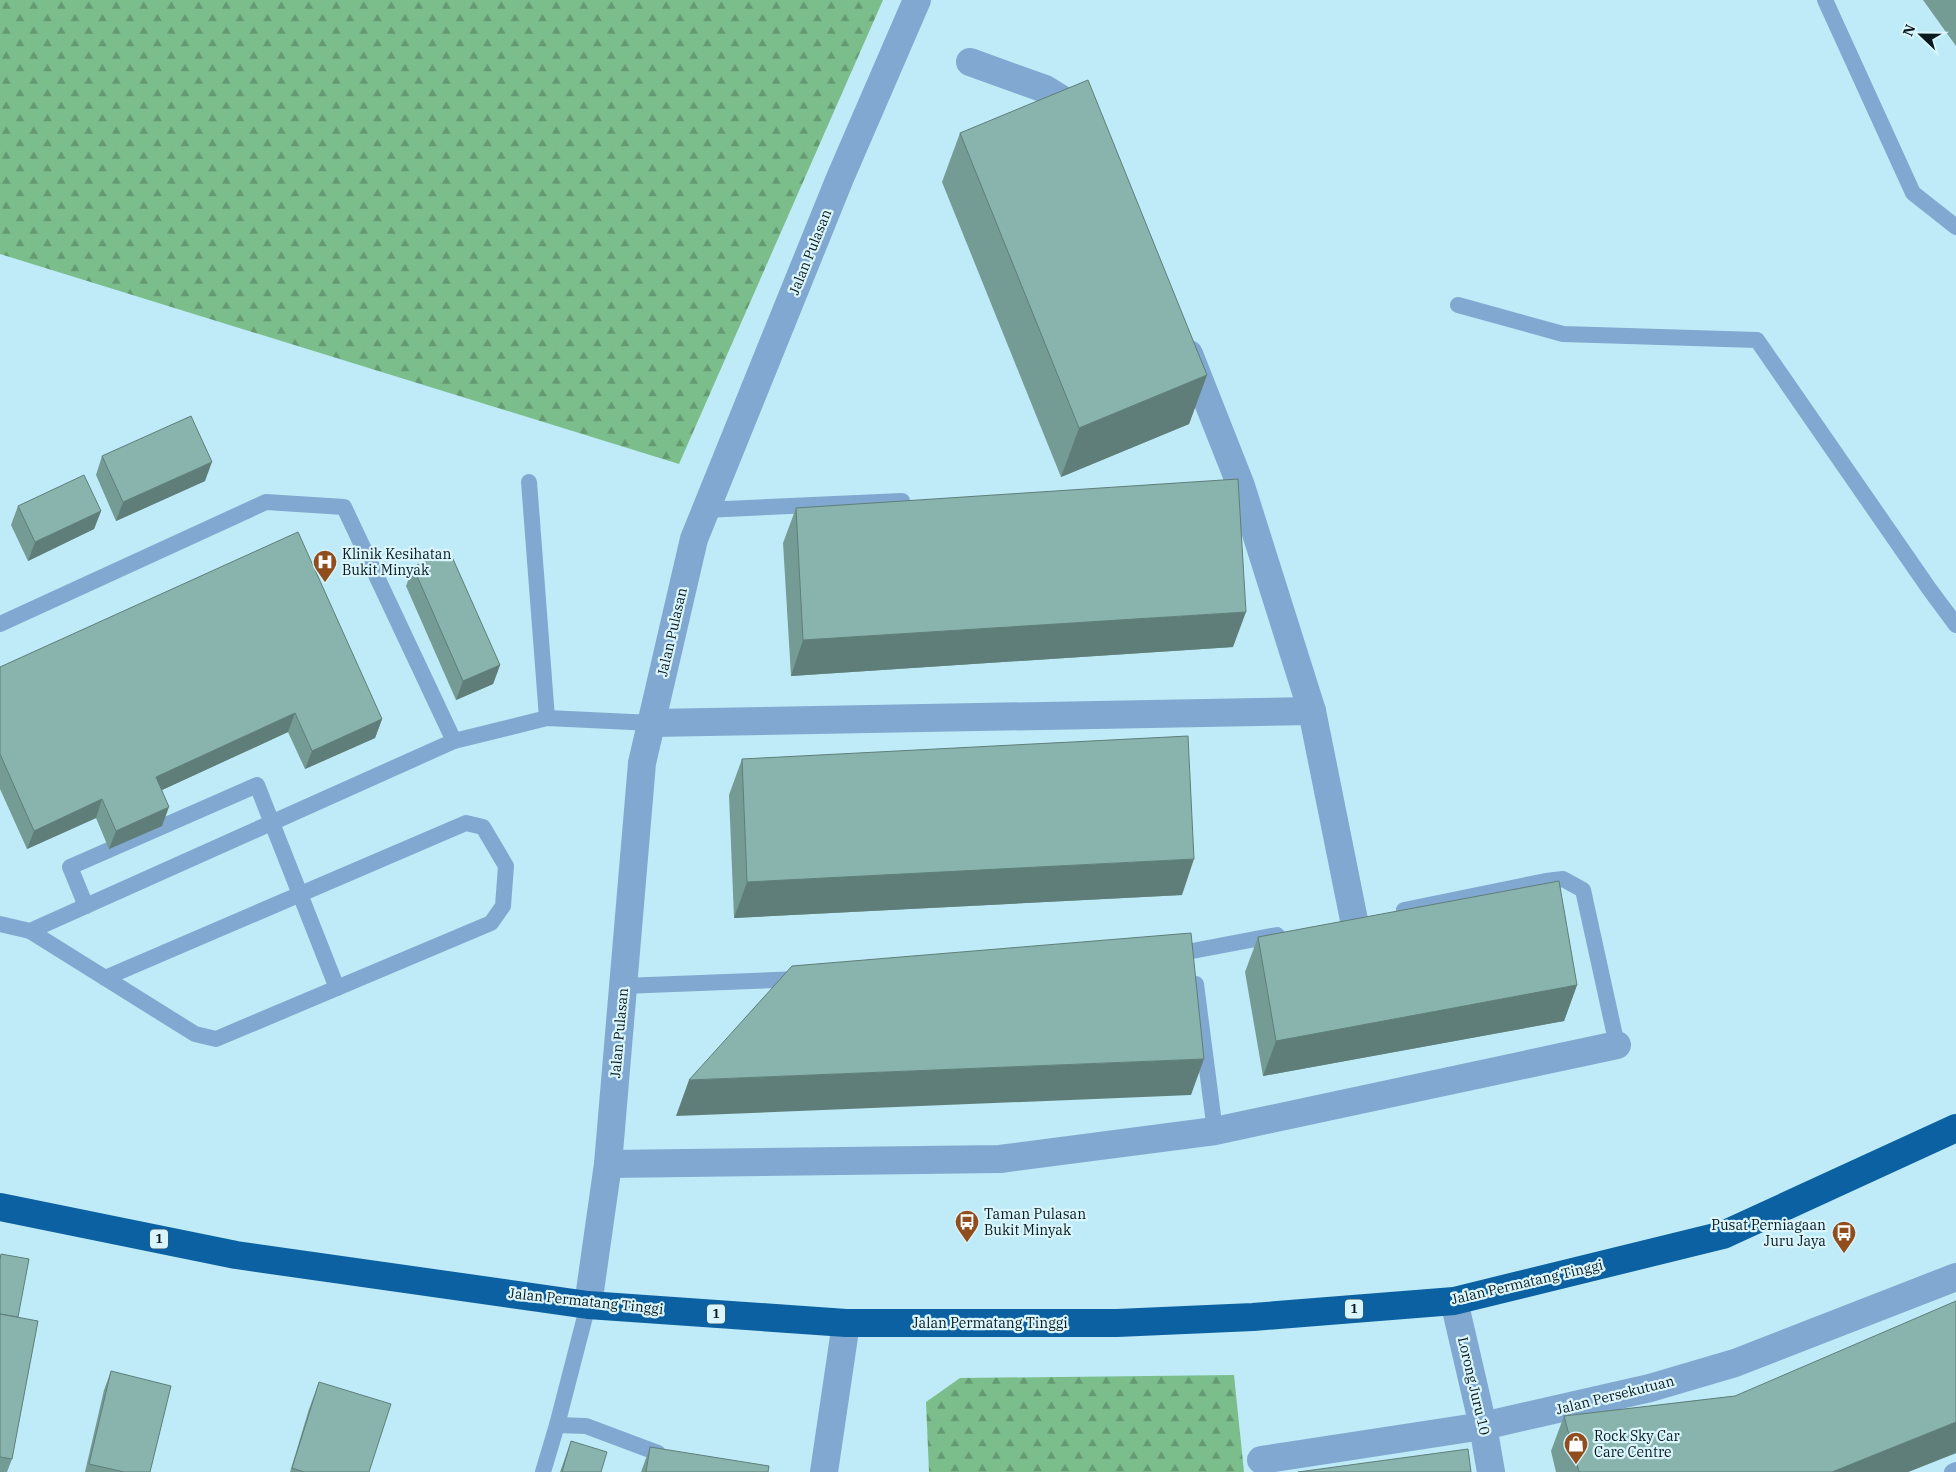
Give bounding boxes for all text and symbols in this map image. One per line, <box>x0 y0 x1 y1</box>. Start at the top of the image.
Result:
north arrow <box>1896 10 1946 60</box>
text: N <box>1899 22 1919 39</box>
street label: Jalan Pulasan <box>785 207 835 297</box>
place label: Klinik Kesihatan Bukit Minyak <box>342 545 451 579</box>
hospital icon: Klinik Kesihatan Bukit Minyak <box>312 549 338 583</box>
street label: Jalan Pulasan <box>653 586 691 678</box>
street label: Jalan Pulasan <box>606 987 632 1079</box>
place label: Taman Pulasan Bukit Minyak <box>984 1205 1086 1239</box>
bus stop icon: Taman Pulasan Bukit Minyak <box>954 1209 980 1243</box>
place label: Pusat Perniagaan Juru Jaya <box>1711 1216 1826 1250</box>
bus stop icon: Pusat Perniagaan Juru Jaya <box>1831 1220 1857 1254</box>
road number: 1 <box>150 1230 168 1248</box>
street label: Jalan Permatang Tinggi <box>1449 1256 1605 1308</box>
street label: Jalan Permatang Tinggi <box>508 1284 664 1318</box>
road number: 1 <box>1345 1300 1363 1318</box>
road number: 1 <box>707 1305 725 1324</box>
street label: Jalan Permatang Tinggi <box>912 1314 1068 1332</box>
street label: Lorong Juru 10 <box>1454 1335 1494 1437</box>
street label: Jalan Persekutuan <box>1554 1372 1676 1418</box>
place label: Rock Sky Car Care Centre <box>1594 1427 1681 1461</box>
shop icon: Rock Sky Car Care Centre <box>1563 1431 1589 1465</box>

